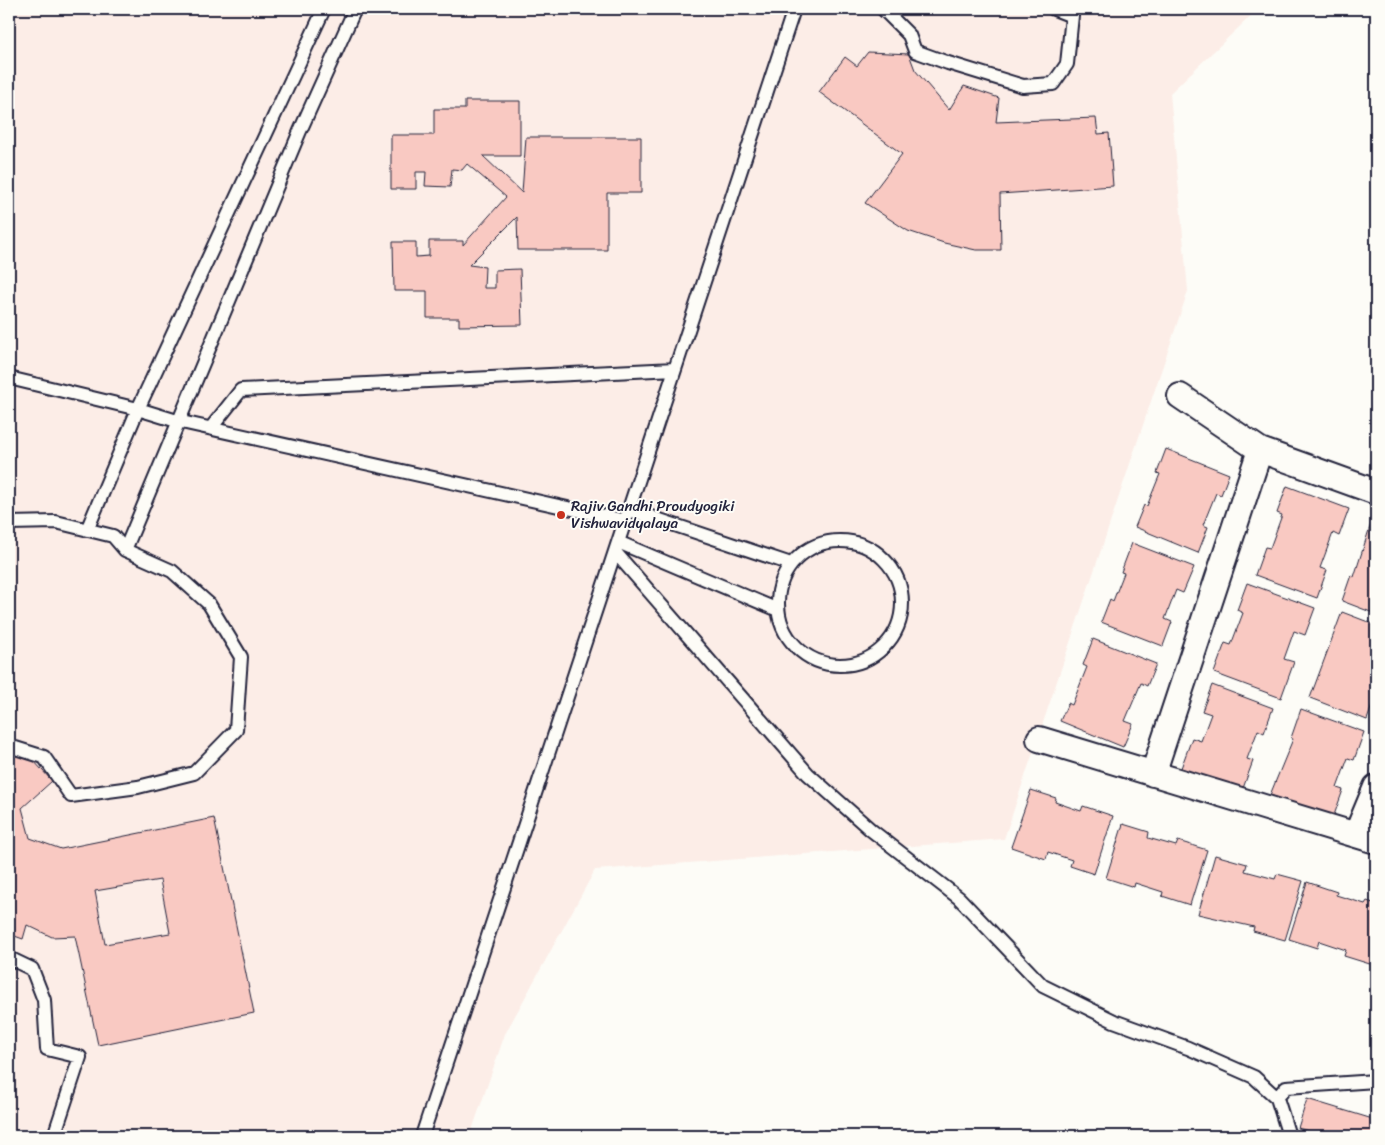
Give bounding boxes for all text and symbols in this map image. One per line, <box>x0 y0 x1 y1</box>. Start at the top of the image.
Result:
place label: Rajiv Gandhi Proudyogiki Vishwavidyalaya <box>571 493 735 536</box>
marker: Rajiv Gandhi Proudyogiki Vishwavidyalaya <box>555 509 567 521</box>

